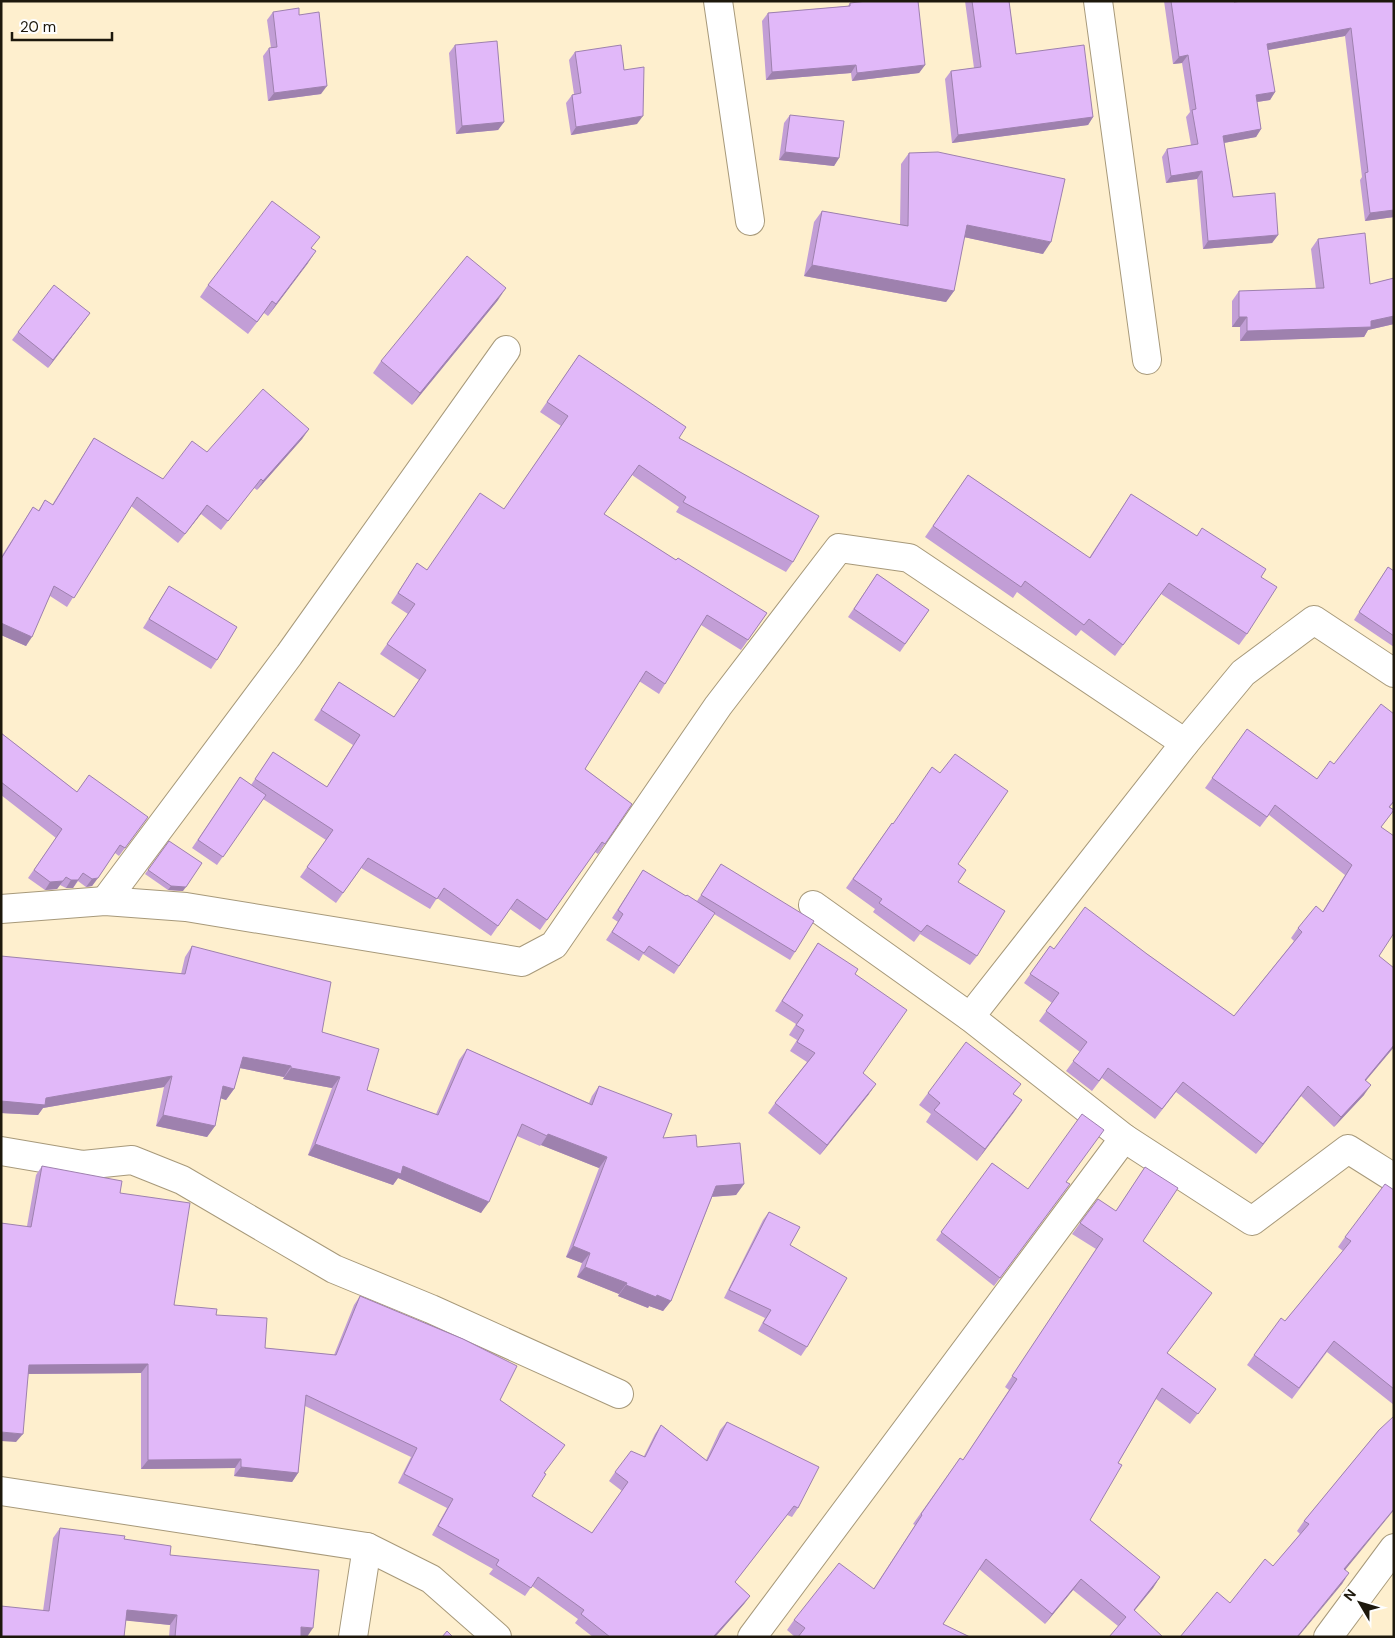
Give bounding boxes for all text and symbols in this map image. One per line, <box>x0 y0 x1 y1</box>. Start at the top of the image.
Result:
scale bar <box>12 10 112 42</box>
text: 20 m <box>20 17 56 37</box>
north arrow <box>1335 1578 1385 1628</box>
text: N <box>1340 1585 1360 1605</box>

